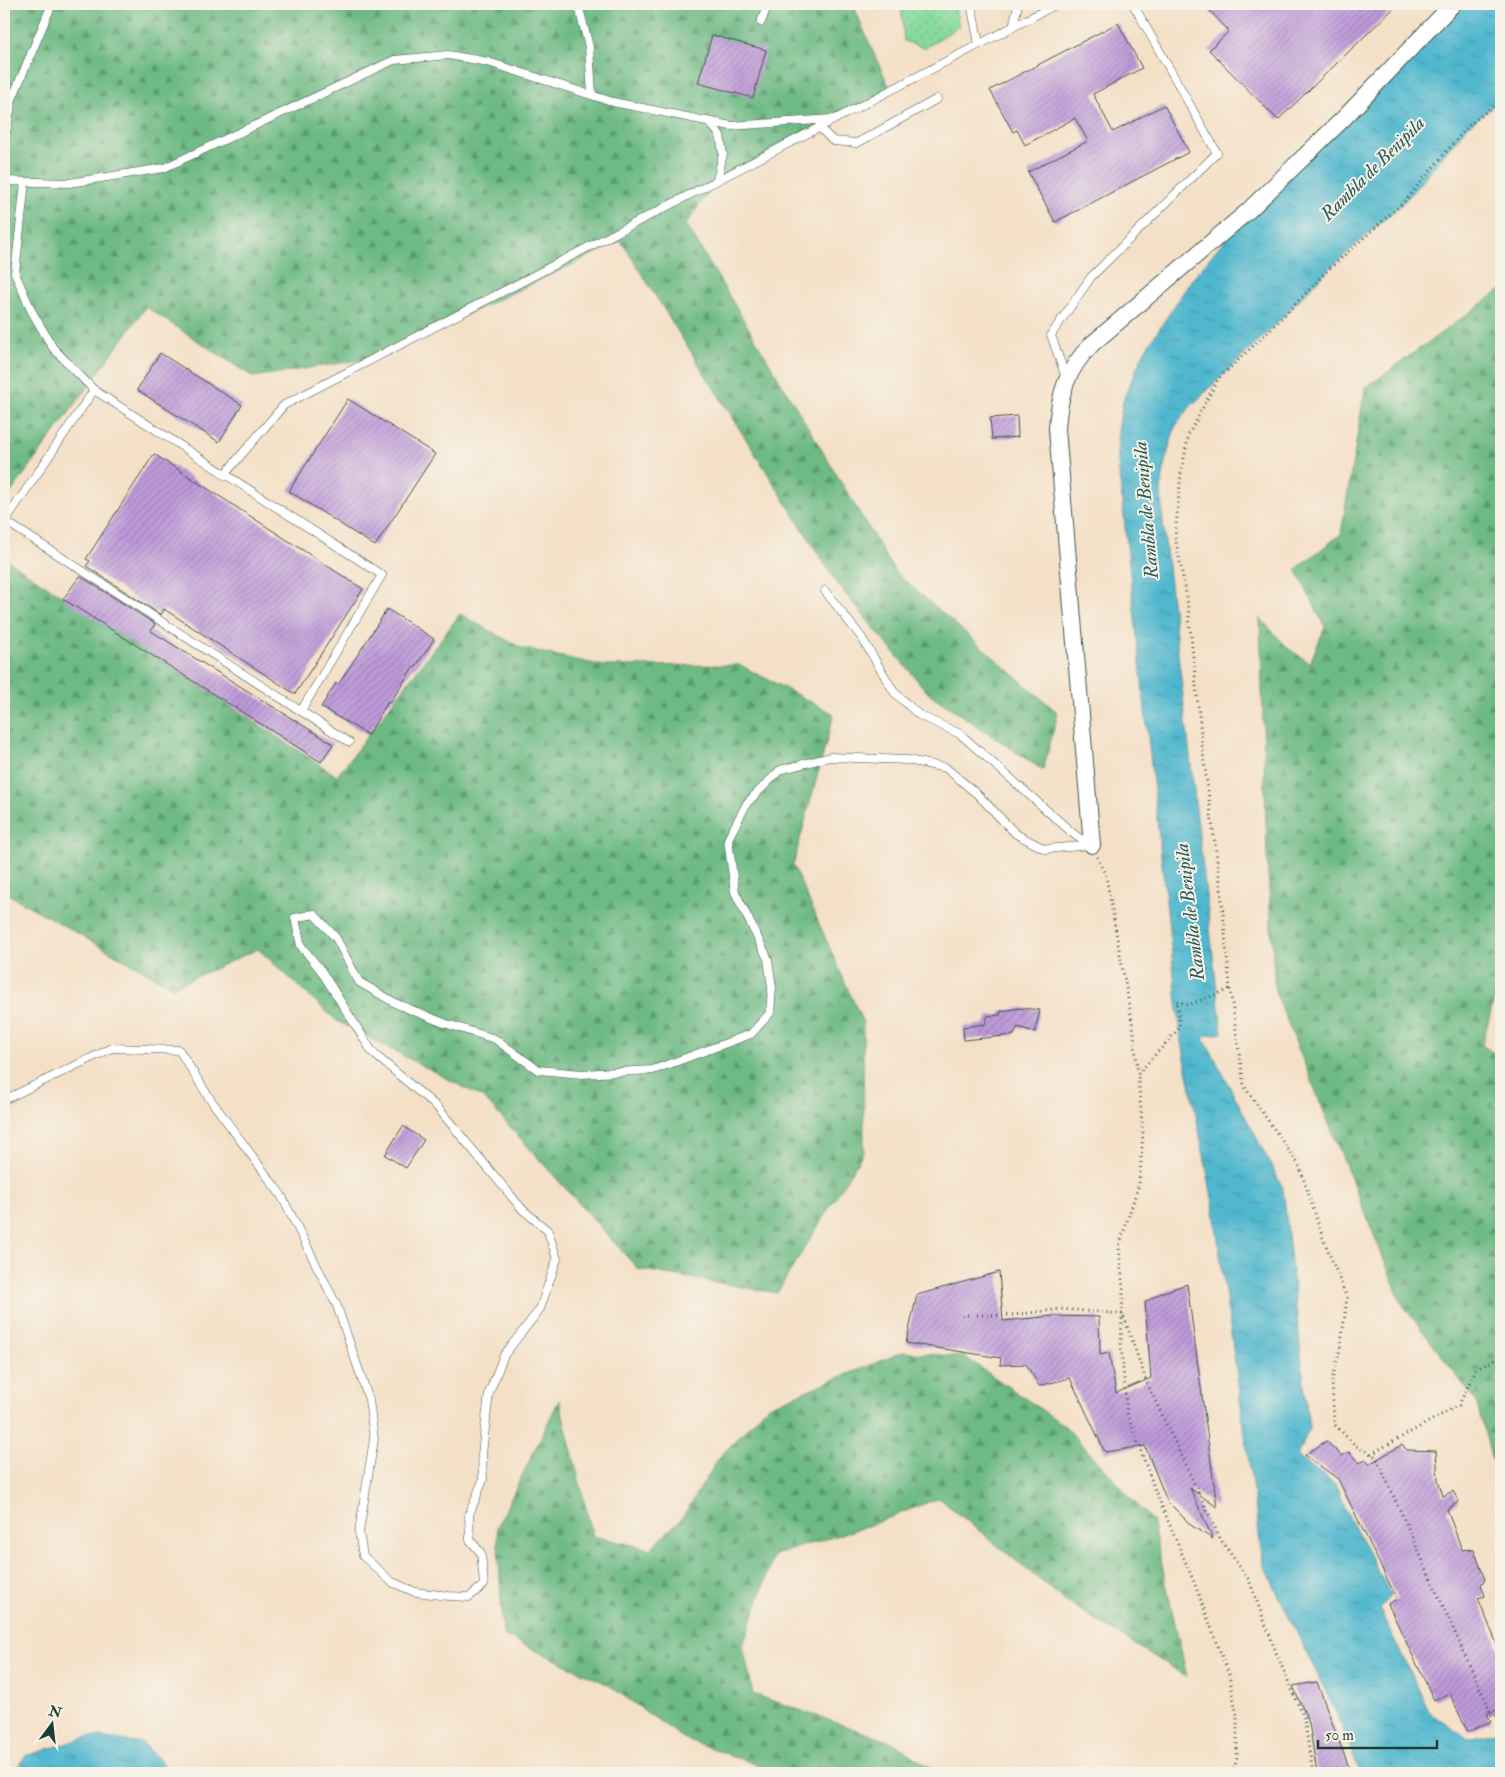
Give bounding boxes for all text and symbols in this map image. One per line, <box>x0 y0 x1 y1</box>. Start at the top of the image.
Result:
water label: Rambla de Benipila <box>1315 111 1430 227</box>
water label: Rambla de Benipila <box>1128 440 1164 581</box>
water label: Rambla de Benipila <box>1170 842 1210 983</box>
north arrow <box>28 1700 78 1750</box>
text: N <box>46 1702 64 1722</box>
scale bar <box>1318 1717 1436 1749</box>
text: 50 m <box>1325 1726 1354 1745</box>

